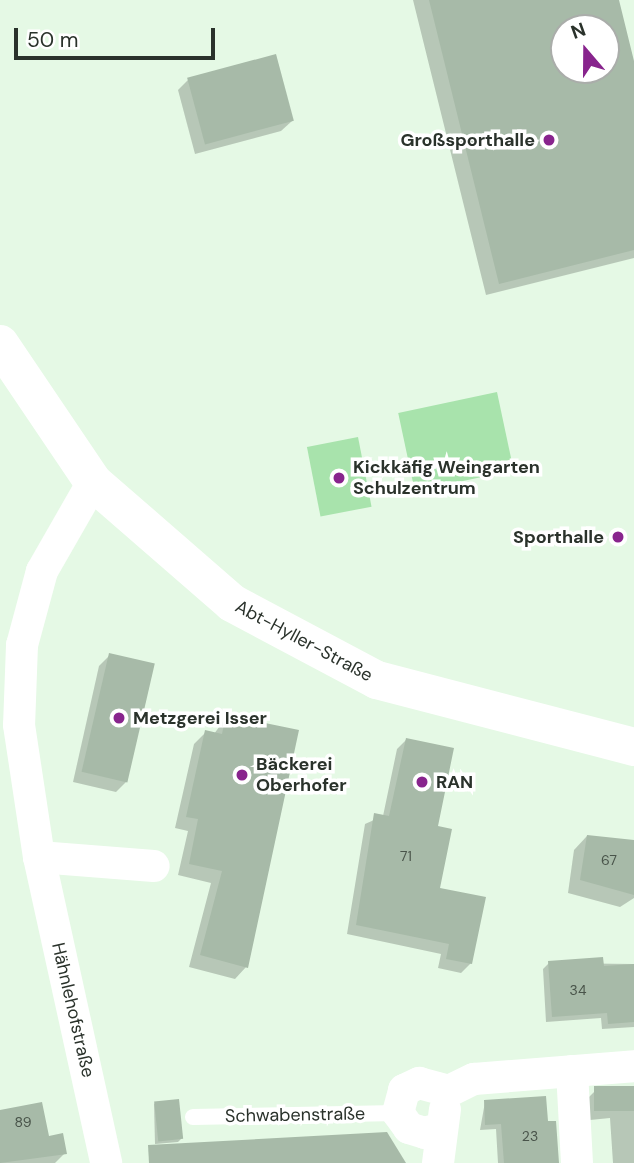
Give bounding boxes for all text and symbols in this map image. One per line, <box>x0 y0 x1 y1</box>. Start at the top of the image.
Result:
scale bar <box>18 14 219 58</box>
north arrow <box>550 14 620 84</box>
text: N <box>568 17 589 45</box>
text: 50 m <box>27 26 78 54</box>
place label: Großsporthalle <box>400 129 535 151</box>
marker: Großsporthalle <box>541 132 557 148</box>
place label: Kickkäfig Weingarten Schulzentrum <box>353 457 540 500</box>
marker: Kickkäfig Weingarten Schulzentrum <box>331 470 347 486</box>
place label: Sporthalle <box>513 526 604 548</box>
marker: Sporthalle <box>610 529 626 545</box>
street label: Abt-Hyller-Straße <box>232 596 376 686</box>
place label: Metzgerei Isser <box>133 707 267 729</box>
marker: Metzgerei Isser <box>111 710 127 726</box>
place label: Bäckerei Oberhofer <box>256 754 347 796</box>
marker: Bäckerei Oberhofer <box>234 767 250 783</box>
place label: RAN <box>436 771 473 793</box>
marker: RAN <box>414 774 430 790</box>
house number: 71 <box>400 848 412 864</box>
house number: 67 <box>601 852 617 868</box>
street label: Hähnlehofstraße <box>47 940 99 1080</box>
house number: 34 <box>570 982 586 998</box>
street label: Schwabenstraße <box>225 1103 365 1127</box>
house number: 89 <box>15 1114 31 1130</box>
house number: 23 <box>522 1128 538 1144</box>

